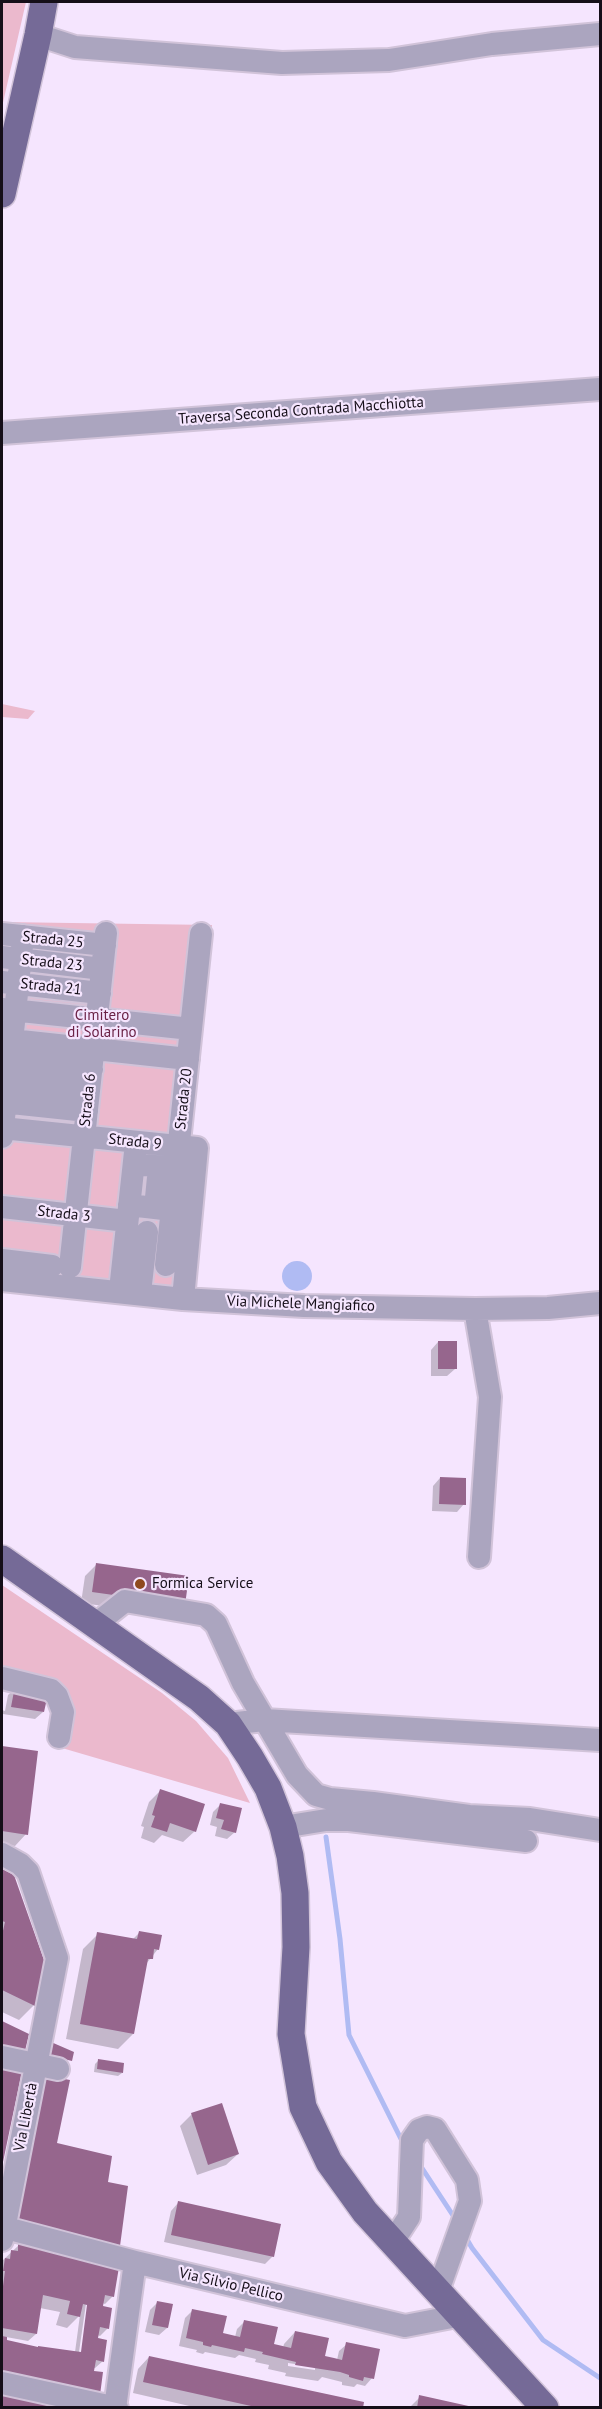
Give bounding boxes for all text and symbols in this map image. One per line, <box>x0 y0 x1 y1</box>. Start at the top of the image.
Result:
street label: Traversa Seconda Contrada Macchiotta <box>178 393 424 429</box>
street label: Strada 25 <box>22 928 84 952</box>
street label: Strada 23 <box>21 951 83 975</box>
street label: Strada 21 <box>20 975 82 999</box>
park label: Cimitero di Solarino <box>67 1007 137 1042</box>
street label: Strada 20 <box>172 1068 196 1130</box>
street label: Strada 6 <box>76 1073 100 1127</box>
street label: Strada 9 <box>108 1130 162 1154</box>
street label: Strada 3 <box>37 1202 91 1226</box>
street label: Via Michele Mangiafico <box>227 1292 375 1316</box>
place label: Formica Service <box>152 1575 253 1593</box>
marker: Formica Service <box>133 1577 147 1591</box>
street label: Via Libertà <box>11 2081 41 2153</box>
street label: Via Silvio Pellico <box>177 2264 285 2306</box>

